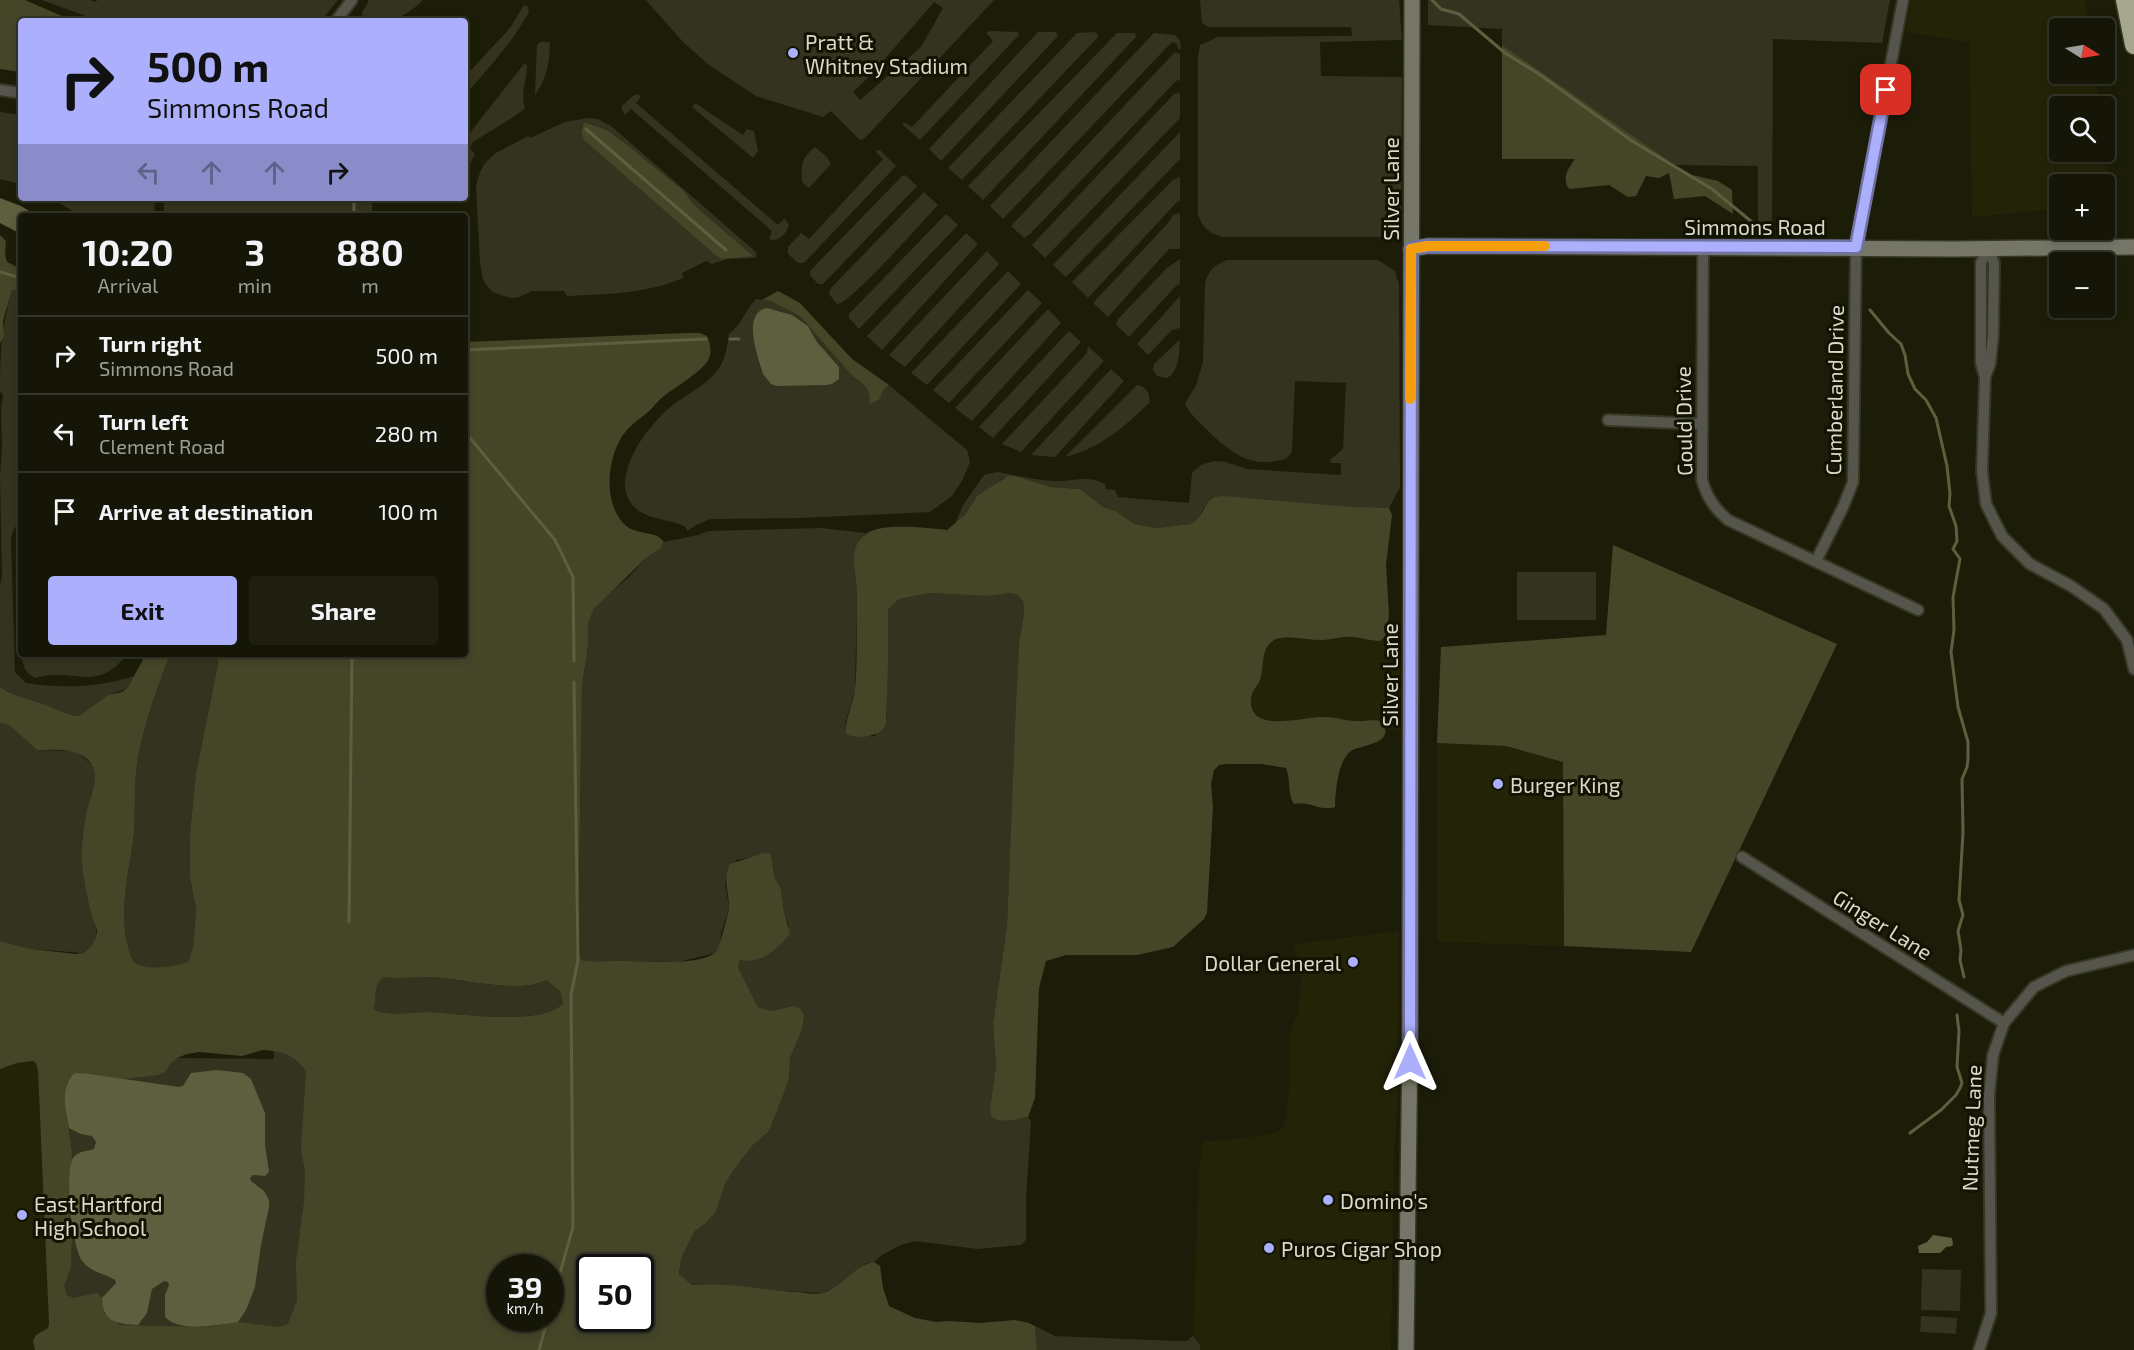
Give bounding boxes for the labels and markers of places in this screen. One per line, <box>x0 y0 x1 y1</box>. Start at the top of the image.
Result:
place label: Pratt & Whitney Stadium <box>805 29 968 78</box>
marker: Pratt & Whitney Stadium <box>786 46 800 60</box>
pin <box>1860 64 1911 115</box>
place label: Burger King <box>1510 772 1621 797</box>
marker: Burger King <box>1491 777 1505 791</box>
place label: Dollar General <box>1204 950 1342 975</box>
marker: Dollar General <box>1346 955 1360 969</box>
place label: Domino's <box>1340 1188 1428 1213</box>
place label: East Hartford High School <box>34 1191 163 1240</box>
marker: Domino's <box>1321 1193 1335 1207</box>
marker: East Hartford High School <box>15 1208 29 1222</box>
place label: Puros Cigar Shop <box>1281 1236 1442 1261</box>
marker: Puros Cigar Shop <box>1262 1241 1276 1255</box>

